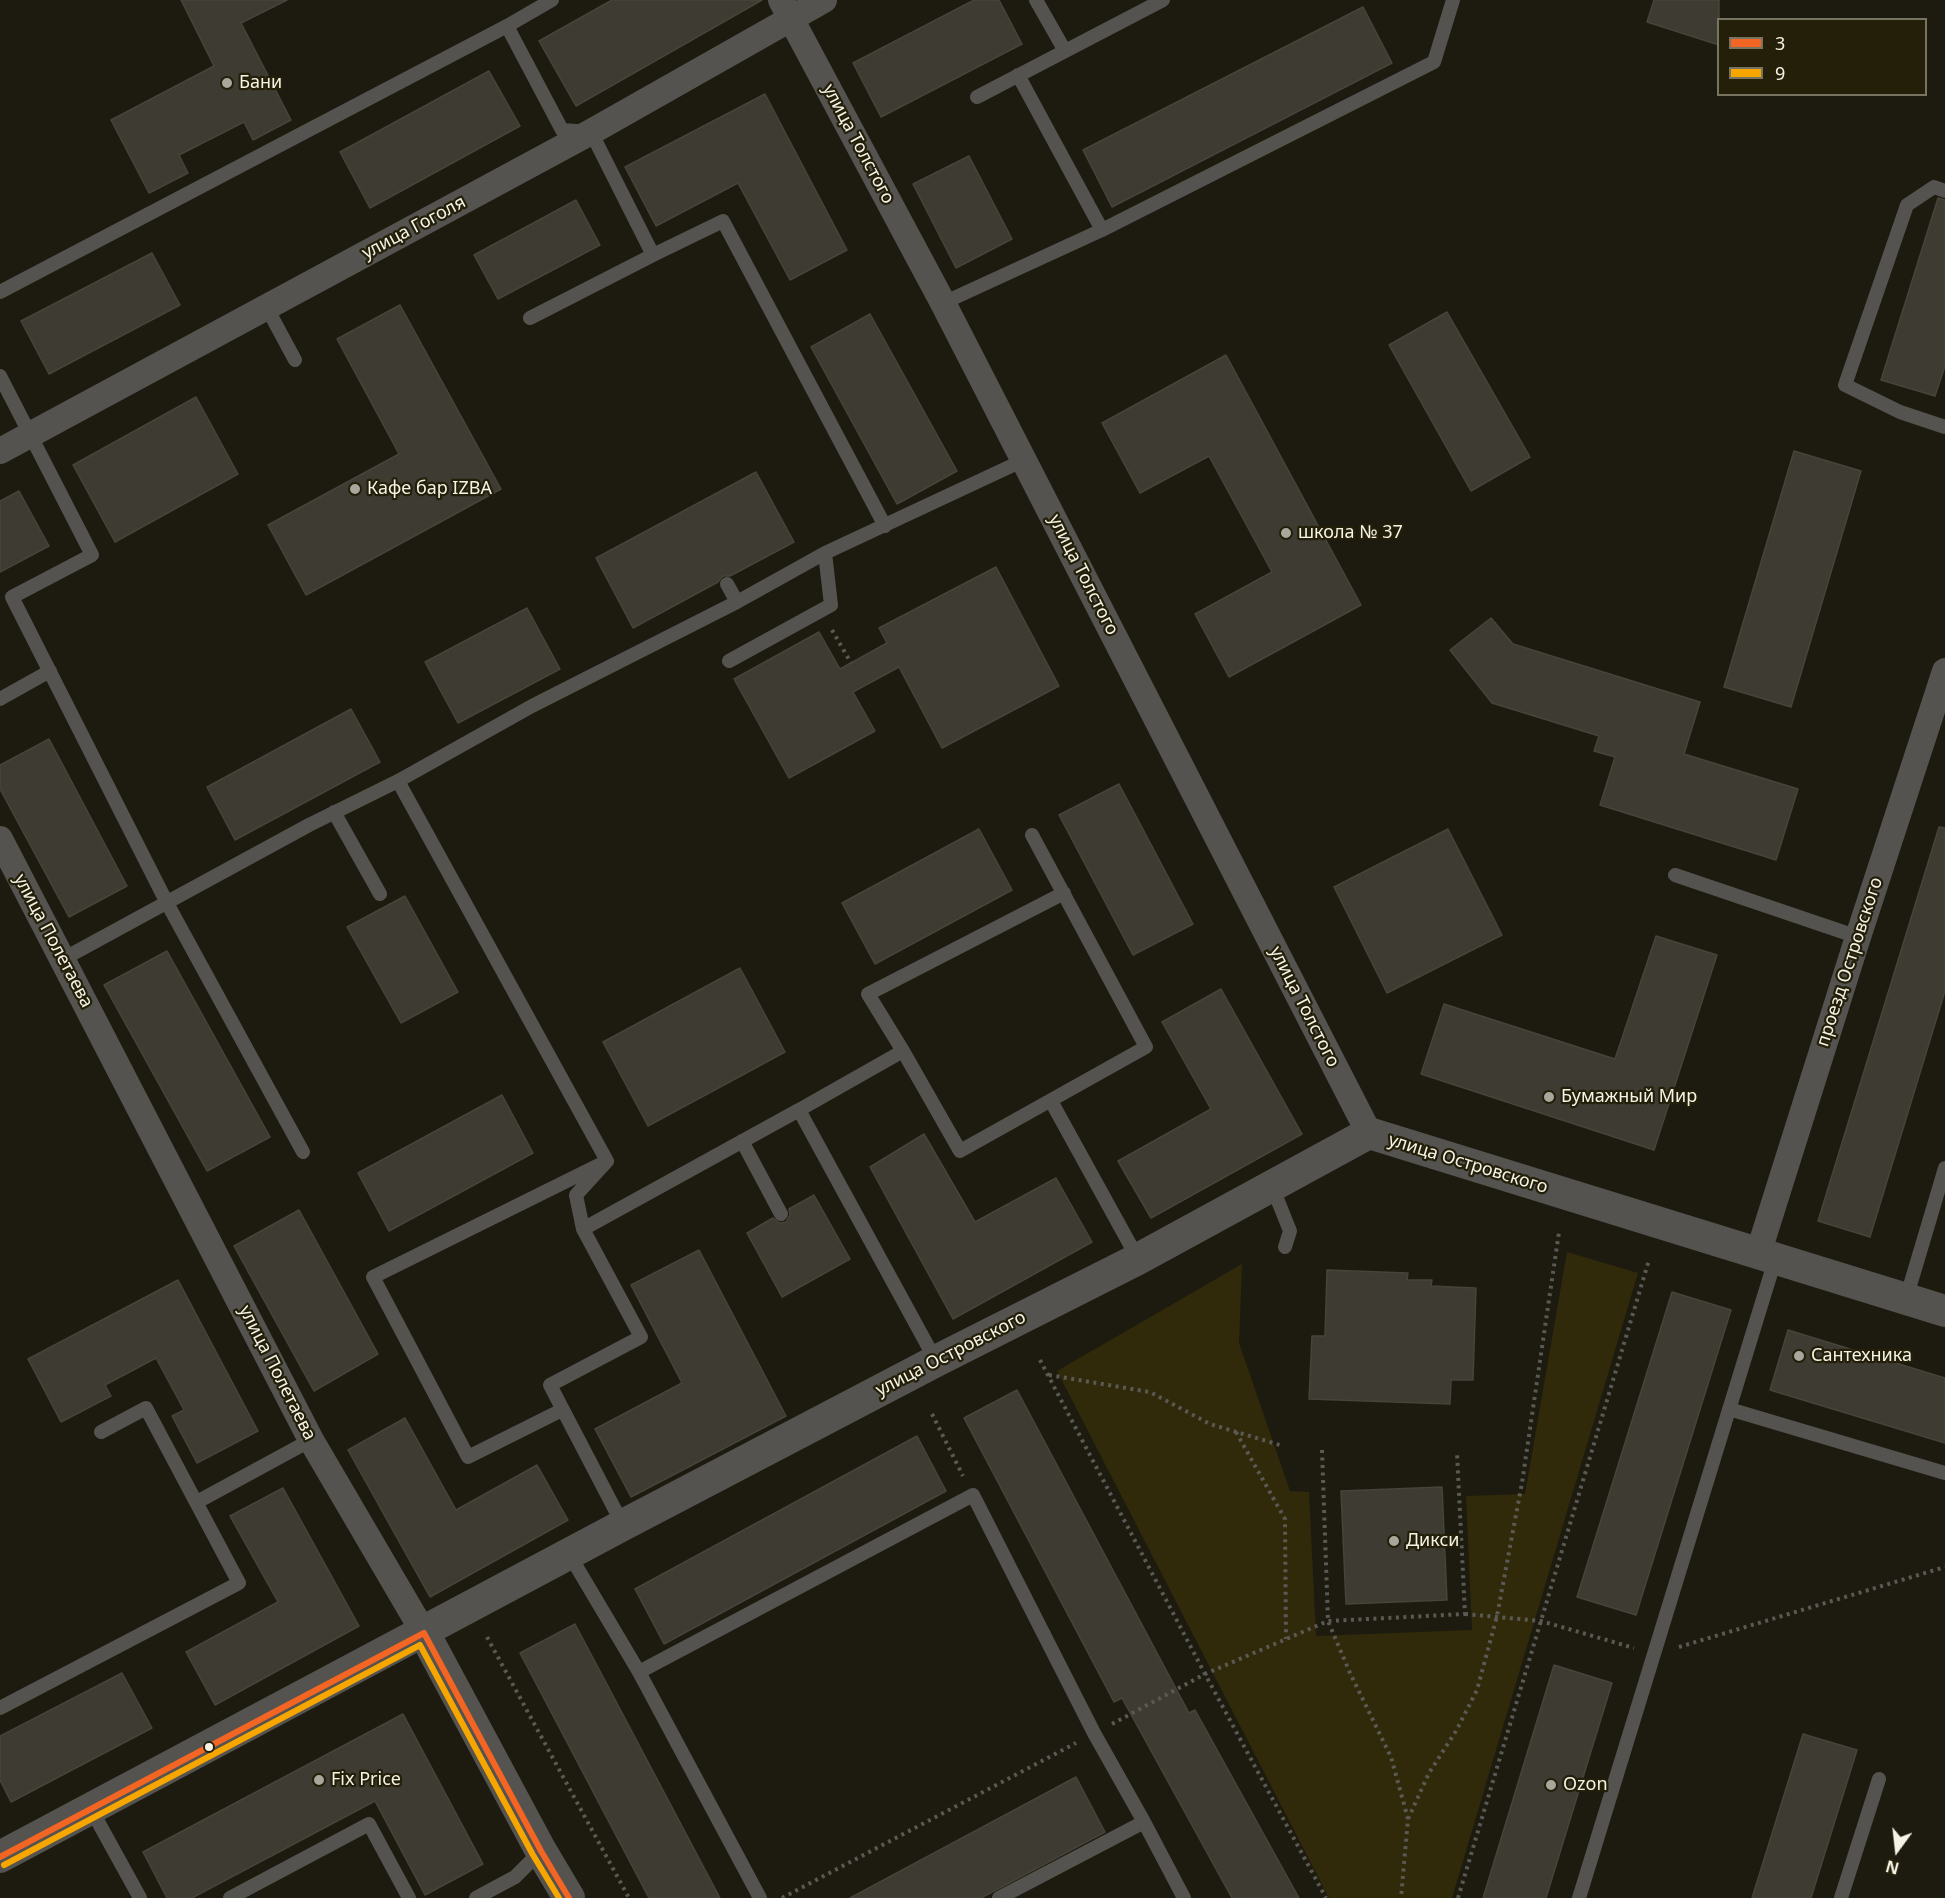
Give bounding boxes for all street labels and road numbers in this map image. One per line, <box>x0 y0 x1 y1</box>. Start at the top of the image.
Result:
street label: улица Толстого <box>817 80 899 208</box>
street label: улица Гоголя <box>359 192 469 264</box>
street label: улица Толстого <box>1043 511 1123 639</box>
street label: улица Полетаева <box>9 870 97 1012</box>
street label: проезд Островского <box>1812 875 1888 1049</box>
street label: улица Толстого <box>1264 943 1344 1071</box>
street label: улица Островского <box>1386 1129 1550 1199</box>
street label: улица Полетаева <box>234 1302 320 1444</box>
street label: улица Островского <box>872 1307 1030 1401</box>

